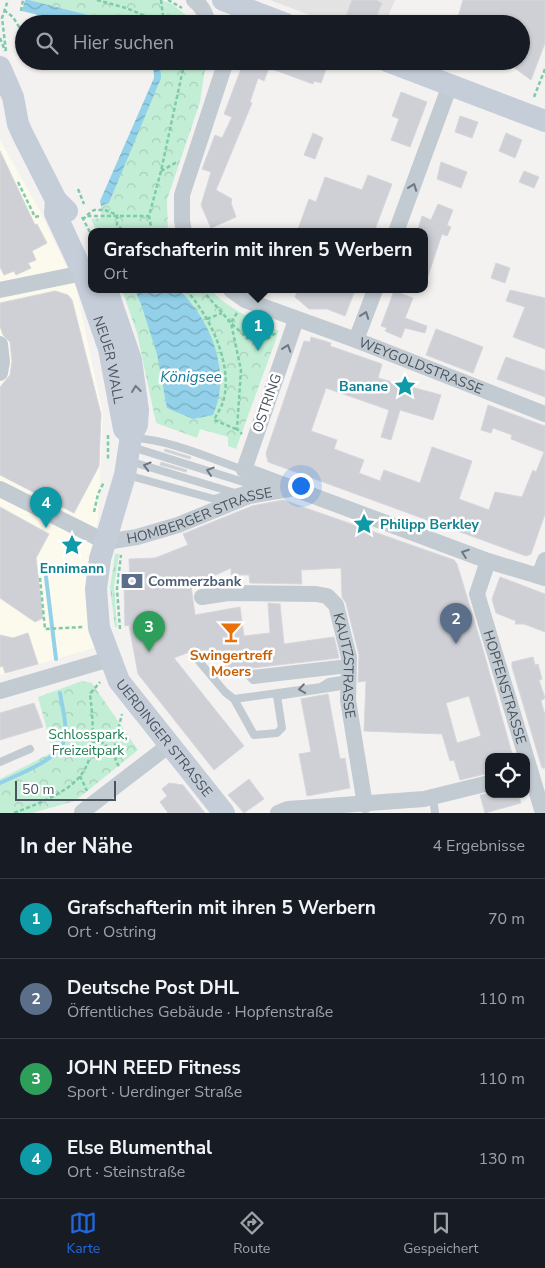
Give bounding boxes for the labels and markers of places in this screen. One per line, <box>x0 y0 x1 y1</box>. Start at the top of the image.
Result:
pin: 1 <box>242 310 274 351</box>
place icon: Banane <box>392 373 418 399</box>
place label: Banane <box>339 377 388 396</box>
pin: 4 <box>30 487 62 528</box>
place icon: Philipp Berkley <box>351 511 377 537</box>
place label: Philipp Berkley <box>380 515 480 534</box>
place icon: Ennimann <box>59 532 85 558</box>
place label: Ennimann <box>40 559 104 578</box>
bank icon: Commerzbank <box>119 568 145 594</box>
place label: Commerzbank <box>148 572 242 591</box>
pin: 2 <box>440 603 472 644</box>
pin: 3 <box>133 611 165 652</box>
bar icon: Swingertreff Moers <box>218 619 244 645</box>
place label: Swingertreff Moers <box>190 646 273 681</box>

